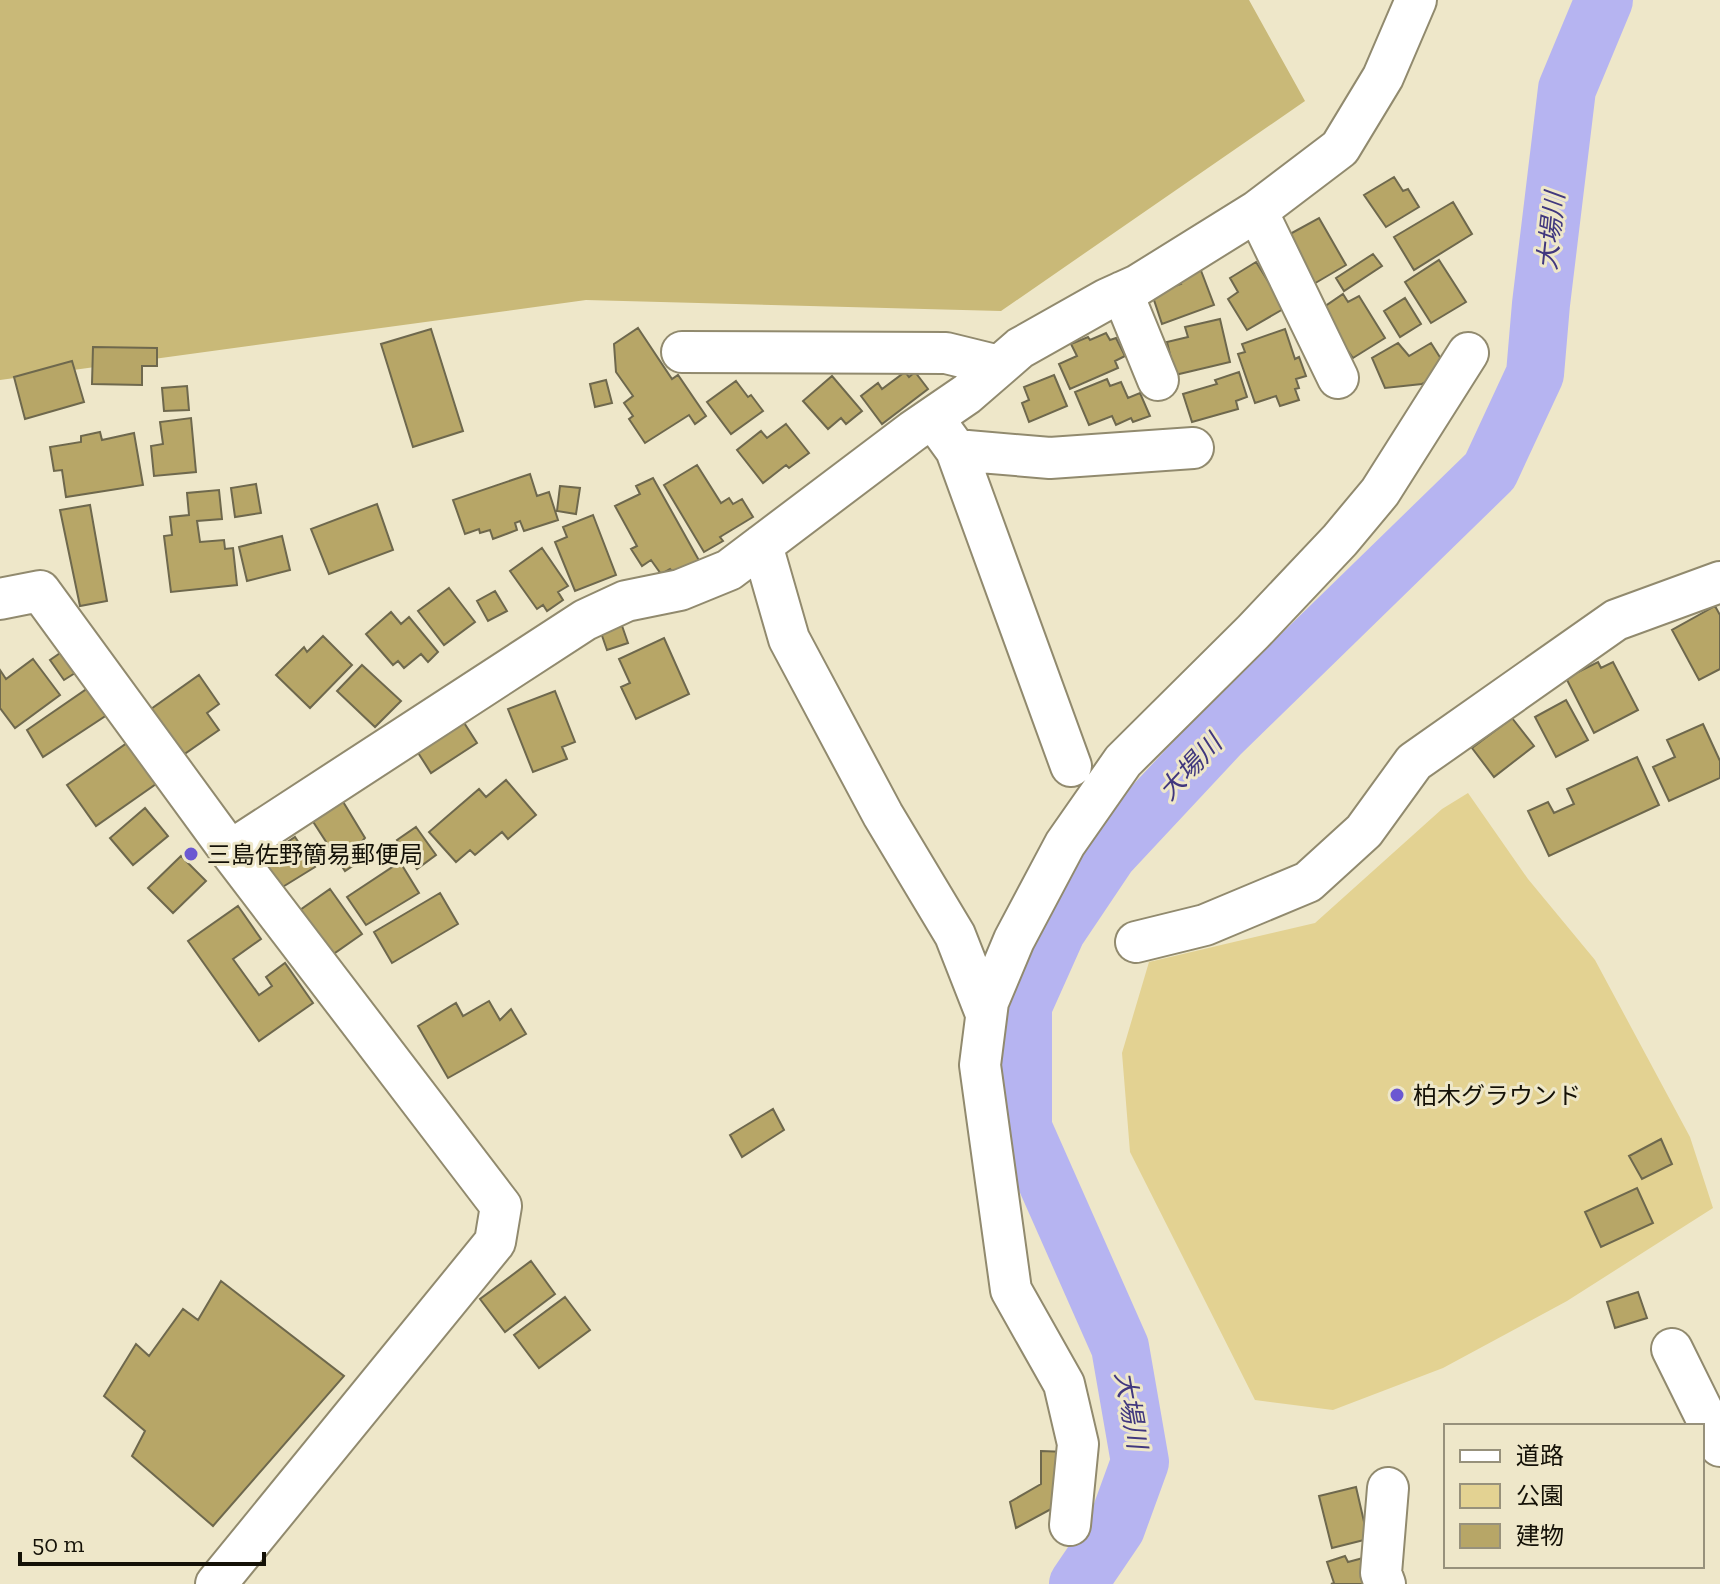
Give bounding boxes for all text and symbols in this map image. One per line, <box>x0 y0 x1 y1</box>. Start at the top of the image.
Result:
water label: 大場川 <box>1531 188 1571 271</box>
water label: 大場川 <box>1152 725 1230 806</box>
place label: 三島佐野簡易郵便局 <box>207 840 423 869</box>
marker: 三島佐野簡易郵便局 <box>182 845 200 863</box>
place label: 柏木グラウンド <box>1413 1081 1581 1110</box>
marker: 柏木グラウンド <box>1388 1086 1406 1104</box>
water label: 大場川 <box>1108 1369 1154 1454</box>
legend <box>1444 1424 1704 1568</box>
text: 道路 <box>1516 1441 1564 1470</box>
text: 公園 <box>1516 1481 1564 1510</box>
scale bar <box>20 1516 264 1566</box>
text: 建物 <box>1516 1521 1564 1550</box>
text: 50 m <box>32 1529 85 1558</box>

